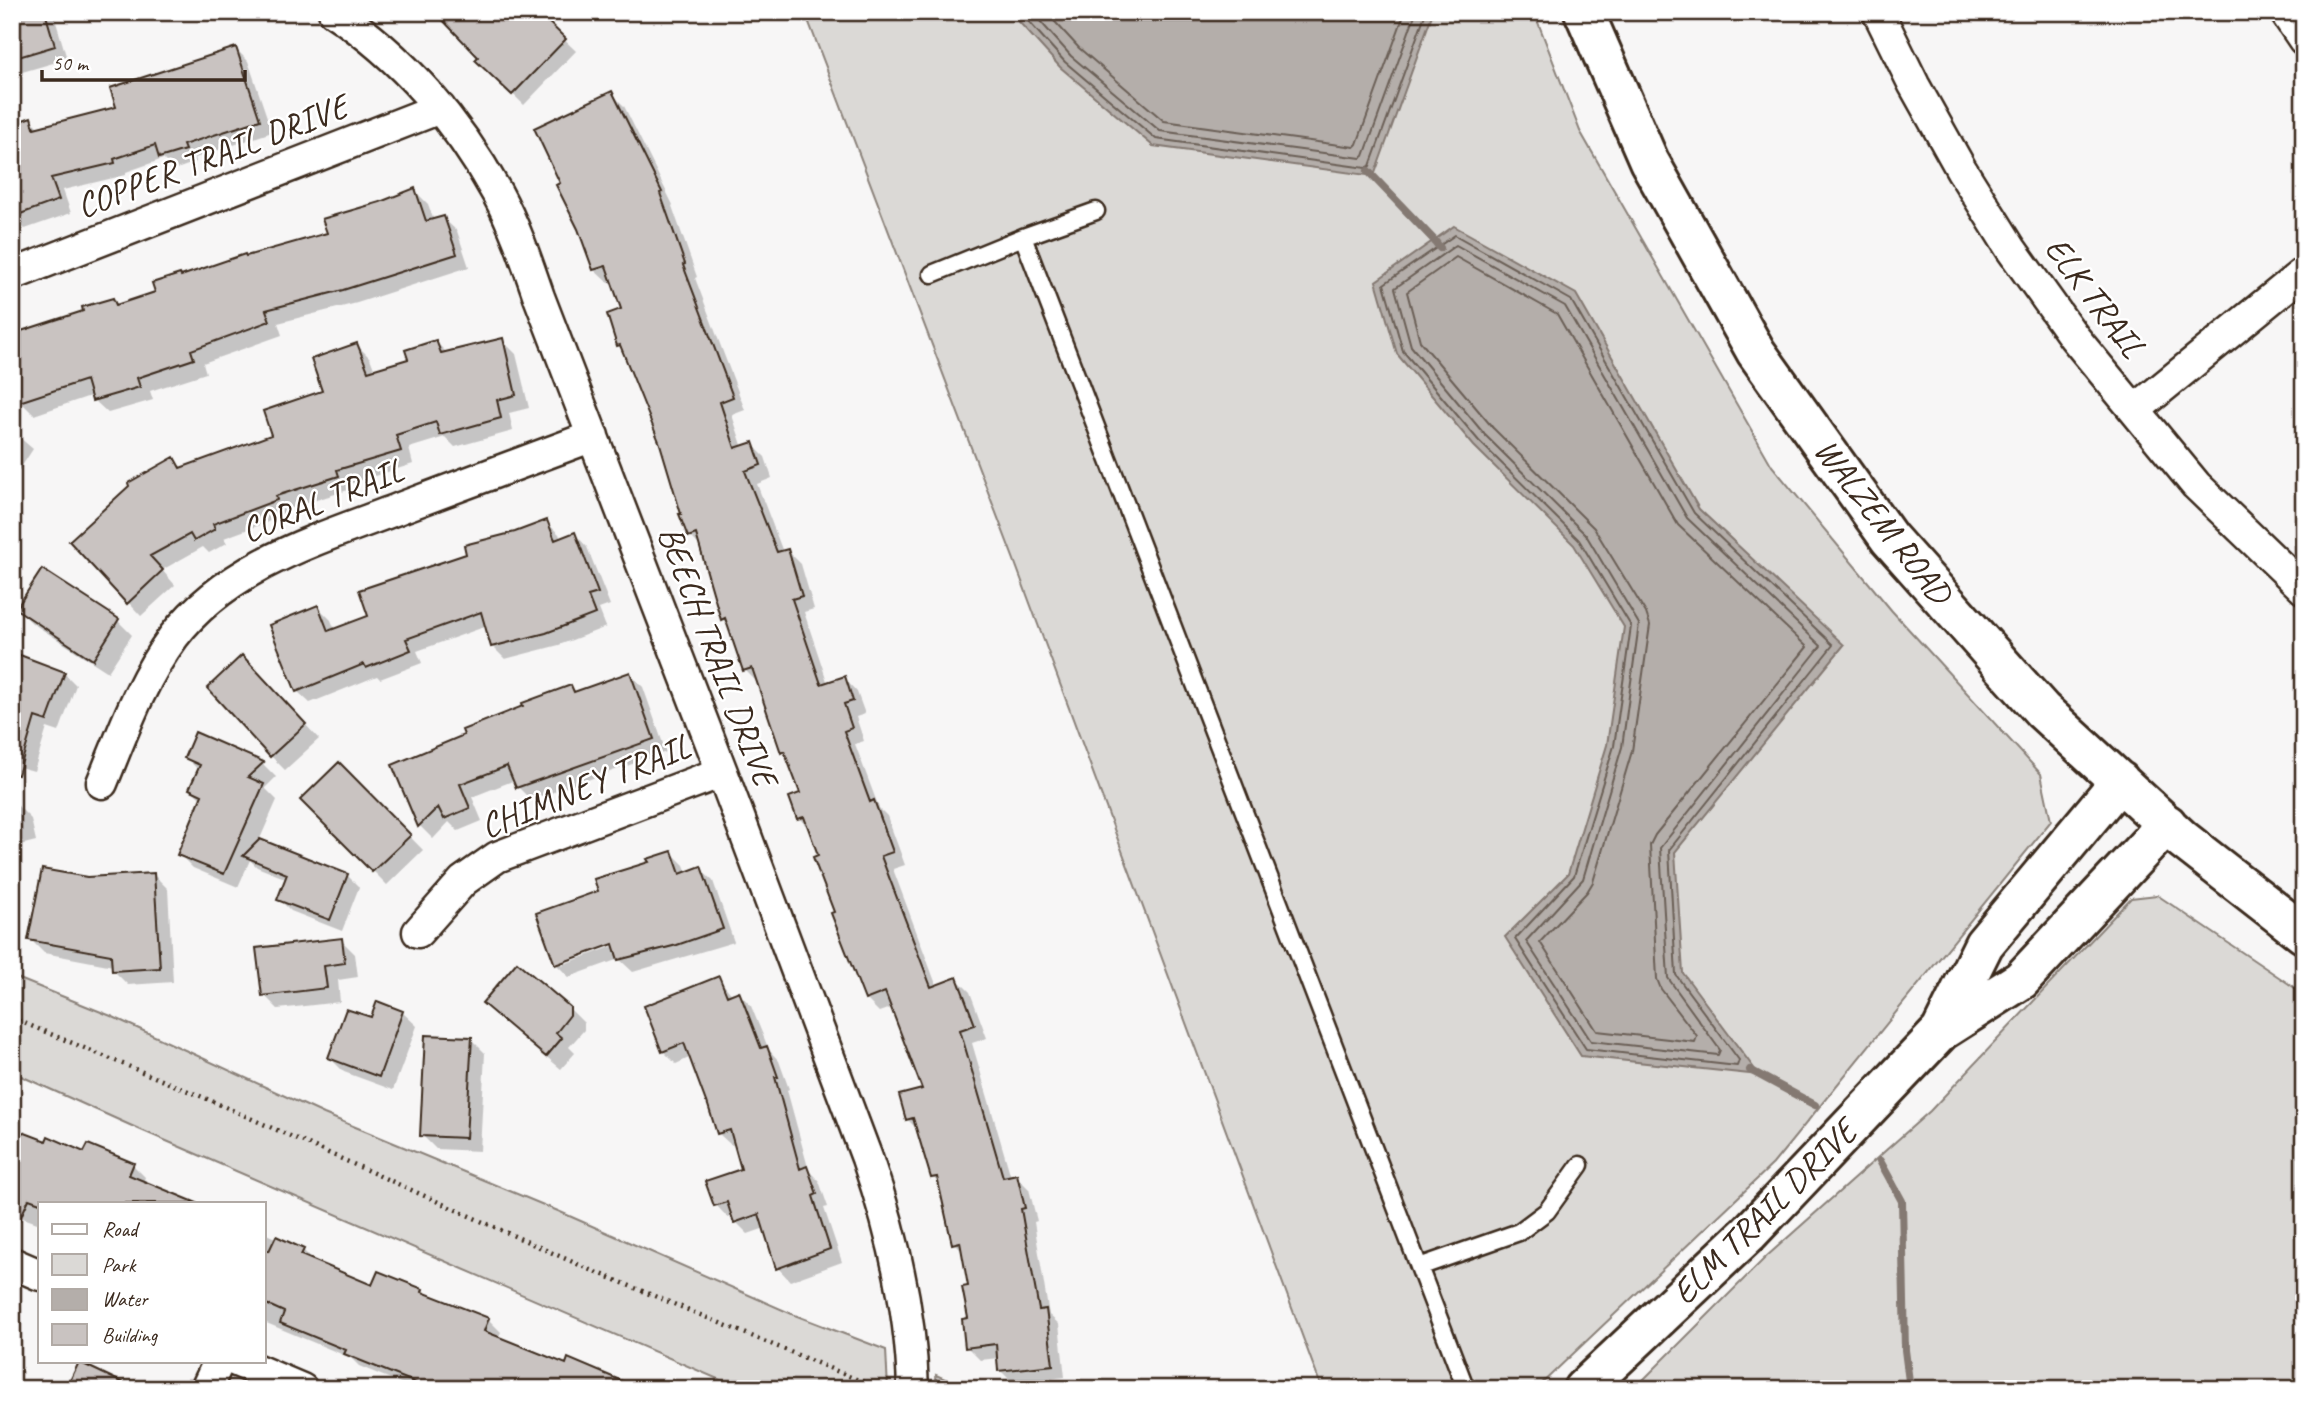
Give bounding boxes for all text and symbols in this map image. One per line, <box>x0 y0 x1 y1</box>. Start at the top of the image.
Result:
scale bar <box>42 38 245 82</box>
text: 50 m <box>52 50 90 76</box>
street label: COPPER TRAIL DRIVE <box>70 82 358 228</box>
street label: ELK TRAIL <box>2035 227 2155 367</box>
street label: WALZEM ROAD <box>1804 429 1963 615</box>
street label: CORAL TRAIL <box>235 447 410 553</box>
street label: BEECH TRAIL DRIVE <box>648 520 790 797</box>
street label: CHIMNEY TRAIL <box>474 724 696 848</box>
street label: ELM TRAIL DRIVE <box>1662 1106 1870 1314</box>
legend <box>38 1202 266 1362</box>
text: Road <box>102 1216 141 1242</box>
text: Park <box>102 1252 137 1278</box>
text: Water <box>102 1286 149 1312</box>
text: Building <box>102 1322 159 1348</box>

